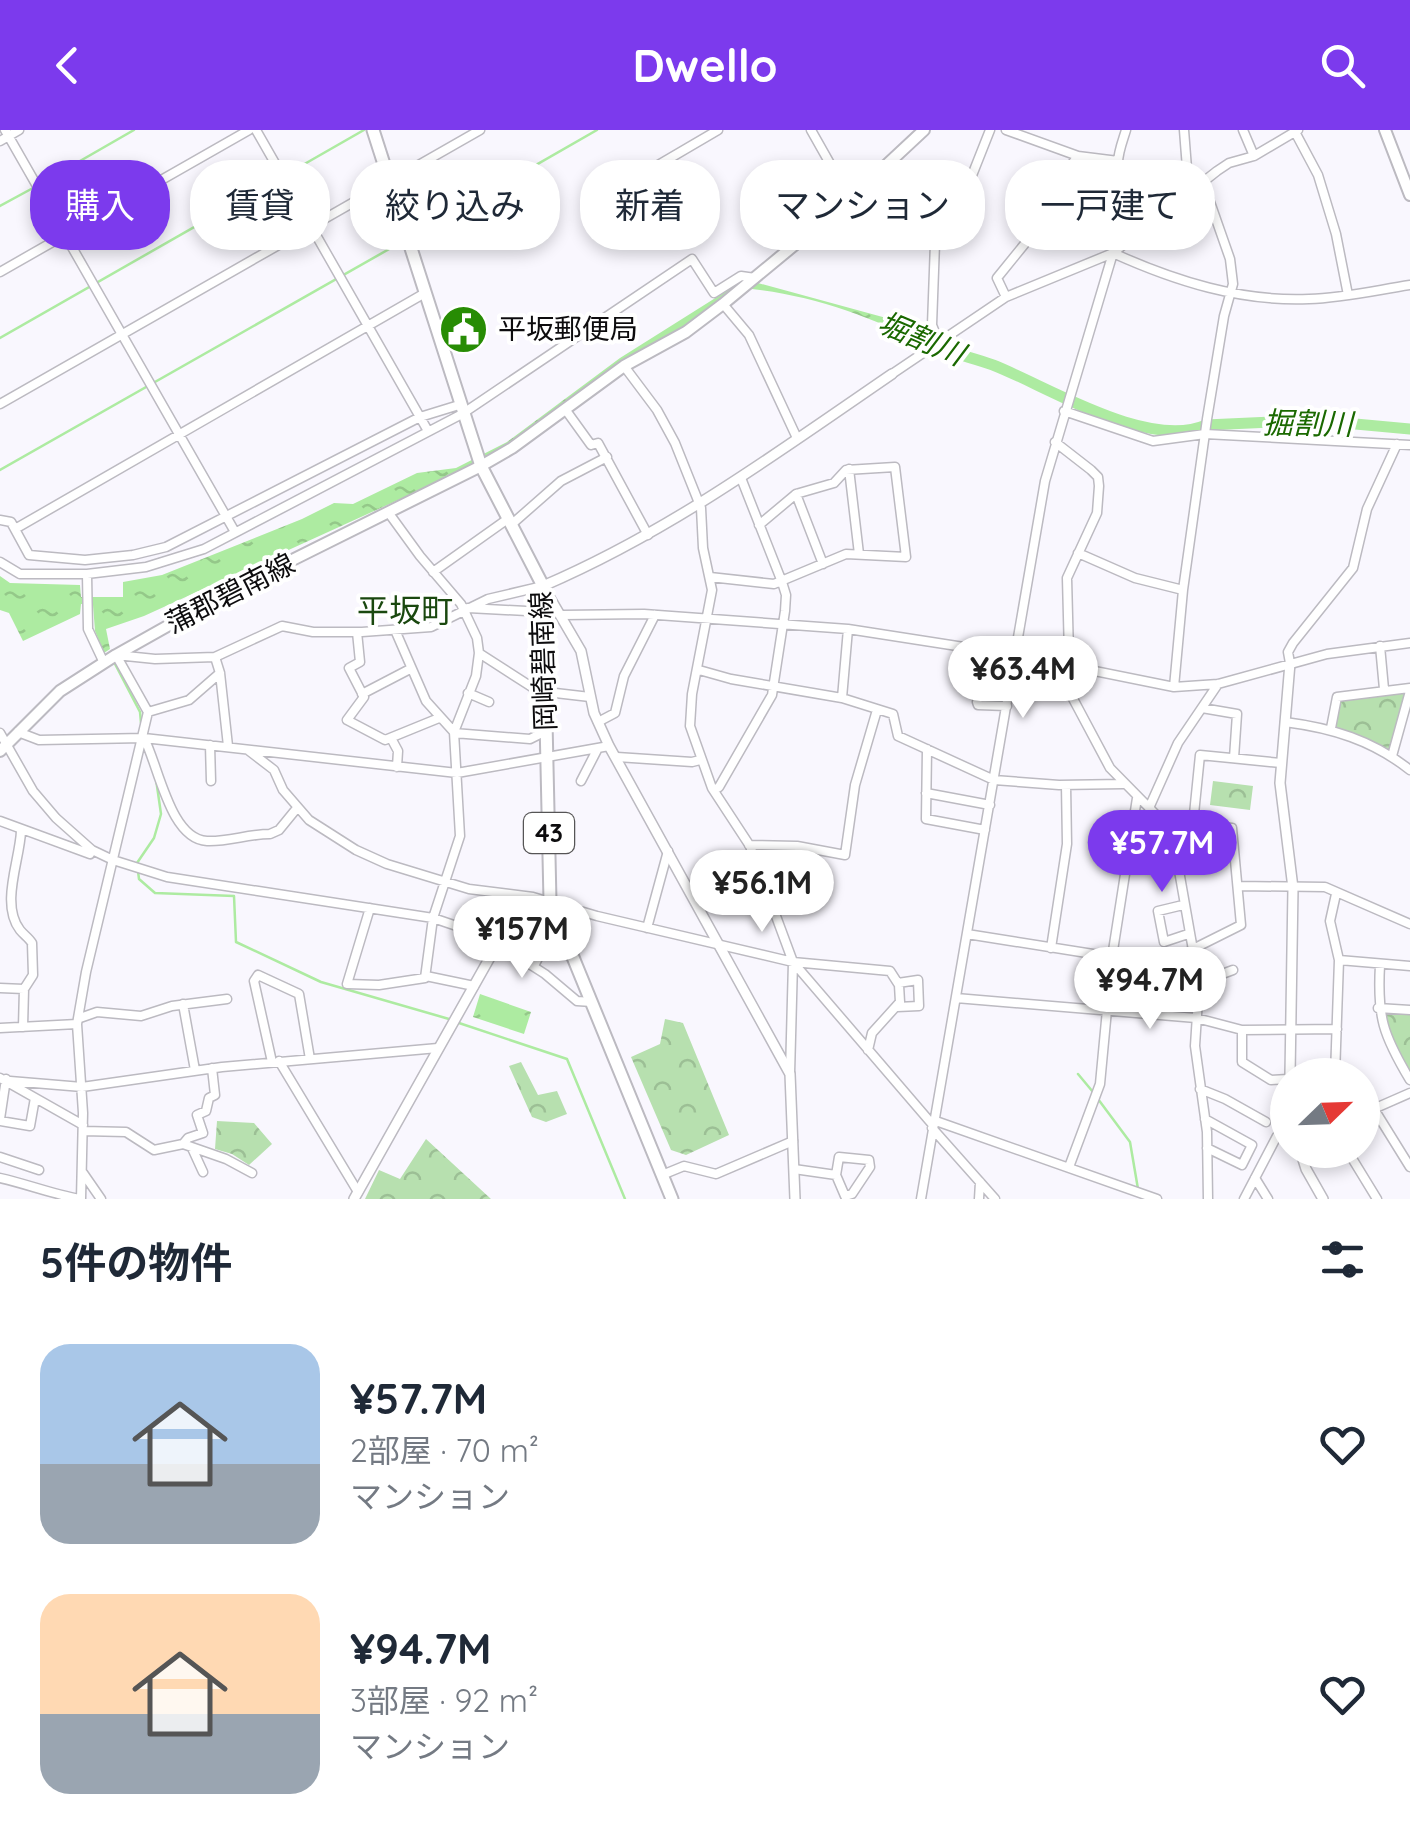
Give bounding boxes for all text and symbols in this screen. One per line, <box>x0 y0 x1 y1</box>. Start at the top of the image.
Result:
text: Dwello <box>632 37 778 93</box>
icon: back <box>40 38 95 93</box>
icon: search <box>1315 38 1370 93</box>
chip: 購入 <box>30 160 170 250</box>
chip: 賃貸 <box>190 160 330 250</box>
chip: 絞り込み <box>350 160 560 250</box>
chip: 新着 <box>580 160 720 250</box>
chip: マンション <box>740 160 985 250</box>
chip: 一戸建て <box>1005 160 1215 250</box>
public building icon: 平坂郵便局 <box>437 303 489 355</box>
water label: 堀割川 <box>873 303 973 374</box>
place label: 平坂郵便局 <box>498 311 638 346</box>
water label: 掘割川 <box>1263 403 1356 443</box>
street label: 蒲郡碧南線 <box>159 545 300 640</box>
district label: 平坂町 <box>357 590 453 630</box>
street label: 岡崎碧南線 <box>523 590 562 732</box>
pin: ¥63.4M <box>942 636 1104 721</box>
text: ¥63.4M <box>970 648 1076 688</box>
pin: ¥57.7M <box>1081 810 1243 895</box>
road number: 43 <box>524 813 574 853</box>
text: ¥57.7M <box>1110 822 1214 862</box>
pin: ¥56.1M <box>681 850 843 935</box>
text: ¥56.1M <box>712 862 812 902</box>
pin: ¥157M <box>452 896 592 981</box>
text: ¥157M <box>475 908 569 948</box>
pin: ¥94.7M <box>1069 947 1231 1032</box>
text: ¥94.7M <box>1096 959 1204 999</box>
north arrow <box>1270 1058 1380 1168</box>
map controls <box>1270 1058 1380 1168</box>
icon: filters <box>1315 1232 1370 1287</box>
text: 5件の物件 <box>40 1236 232 1289</box>
text: ¥57.7M <box>350 1372 487 1425</box>
icon: home <box>120 1384 240 1504</box>
icon: heart <box>1315 1417 1370 1472</box>
text: 2部屋 · 70 m² <box>350 1430 539 1470</box>
text: マンション <box>350 1476 510 1516</box>
text: ¥94.7M <box>350 1622 492 1675</box>
icon: home <box>120 1634 240 1754</box>
icon: heart <box>1315 1667 1370 1722</box>
text: 3部屋 · 92 m² <box>350 1680 538 1720</box>
text: マンション <box>350 1726 510 1766</box>

